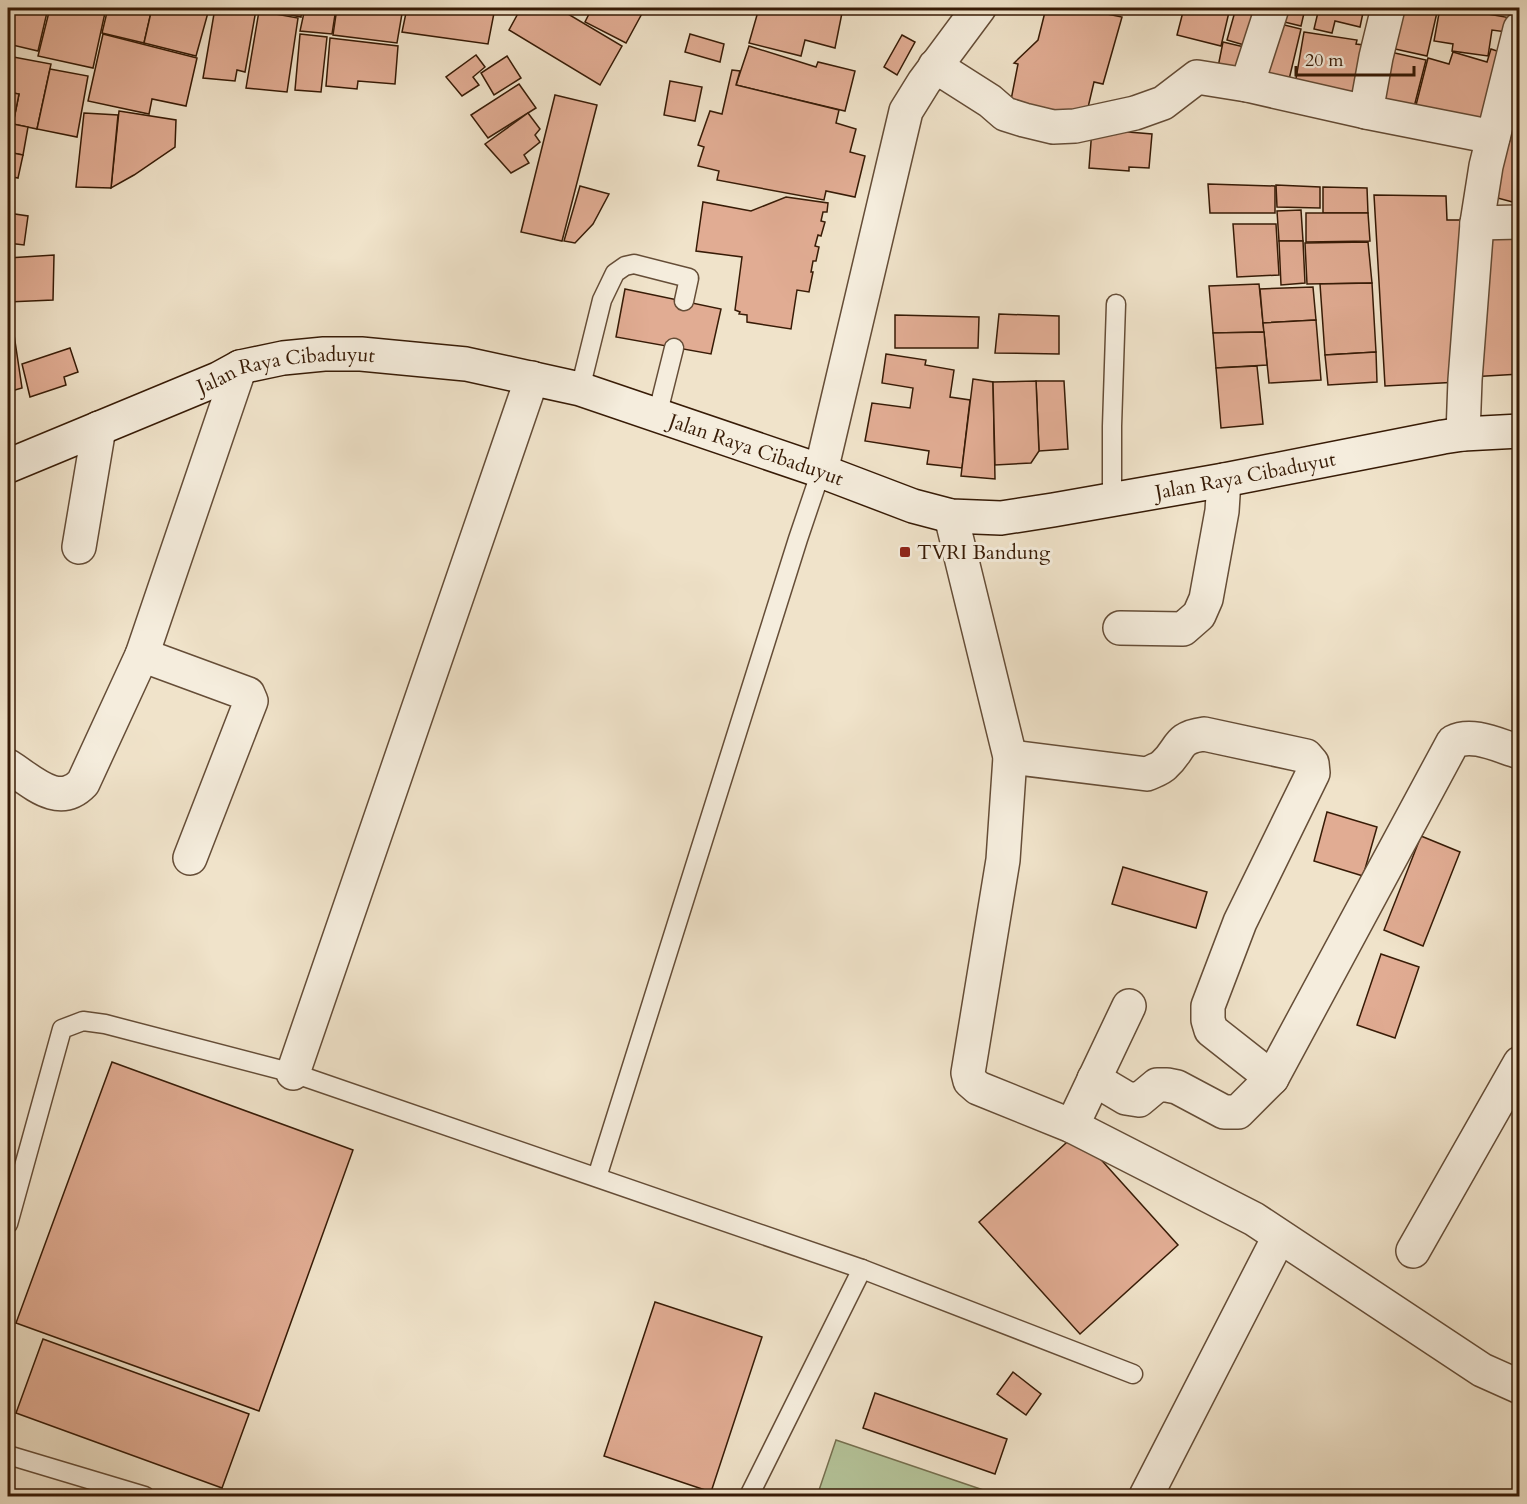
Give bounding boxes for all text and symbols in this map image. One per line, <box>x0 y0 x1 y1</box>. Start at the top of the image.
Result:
scale bar <box>1296 39 1414 77</box>
text: 20 m <box>1305 48 1344 73</box>
street label: Jalan Raya Cibaduyut <box>190 340 377 401</box>
street label: Jalan Raya Cibaduyut <box>663 406 848 492</box>
street label: Jalan Raya Cibaduyut <box>1150 445 1338 506</box>
place label: TVRI Bandung <box>917 539 1051 566</box>
marker: TVRI Bandung <box>898 545 912 559</box>

